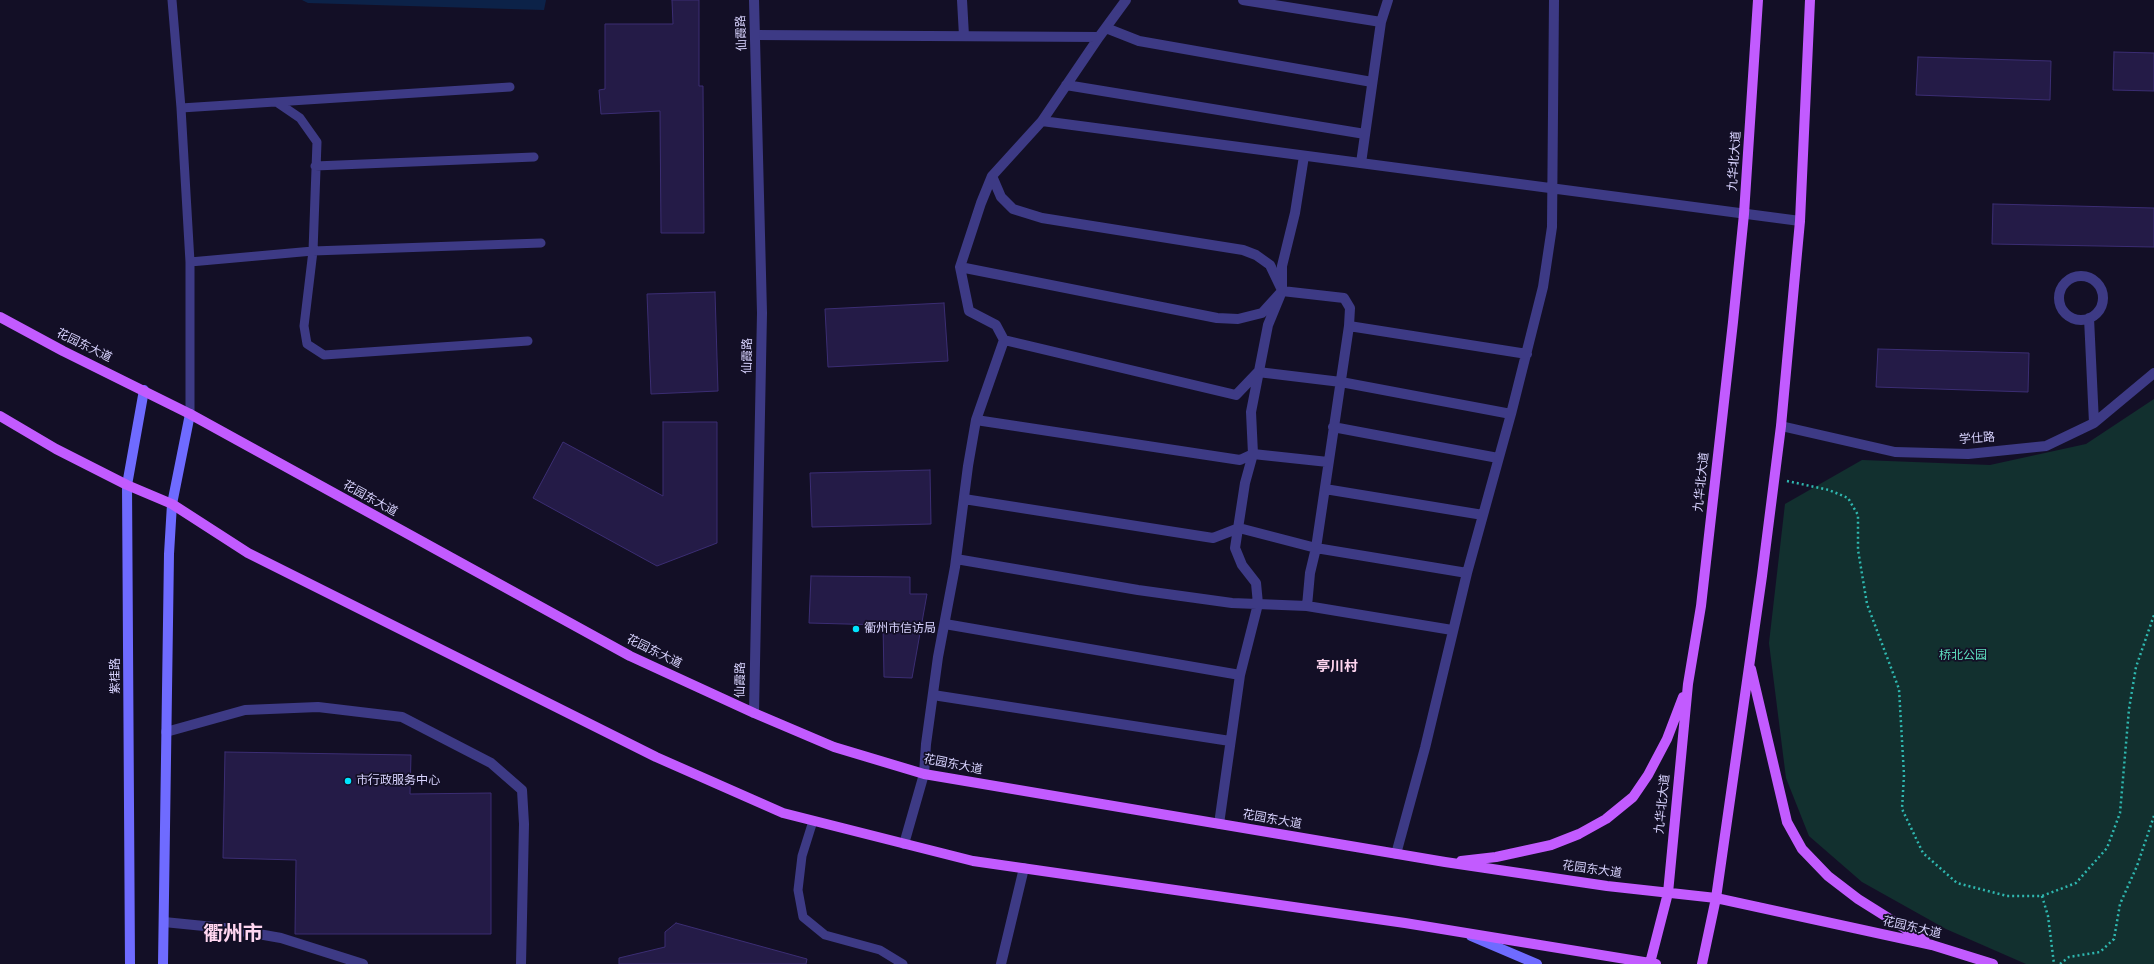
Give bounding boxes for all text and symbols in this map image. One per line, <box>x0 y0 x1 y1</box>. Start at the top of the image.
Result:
street label: 仙霞路 <box>734 15 750 51</box>
street label: 九华北大道 <box>1726 131 1744 191</box>
street label: 花园东大道 <box>54 326 114 366</box>
street label: 仙霞路 <box>740 338 756 374</box>
street label: 学仕路 <box>1959 431 1995 447</box>
street label: 九华北大道 <box>1692 451 1712 513</box>
street label: 花园东大道 <box>340 478 400 520</box>
place label: 衢州市信访局 <box>864 622 936 636</box>
marker: 衢州市信访局 <box>851 624 861 634</box>
street label: 花园东大道 <box>624 632 684 672</box>
park label: 桥北公园 <box>1939 649 1987 663</box>
street label: 紫桂路 <box>109 658 123 694</box>
district label: 亭川村 <box>1316 659 1358 675</box>
street label: 仙霞路 <box>733 662 749 698</box>
street label: 花园东大道 <box>922 752 984 778</box>
street label: 九华北大道 <box>1653 773 1673 835</box>
place label: 市行政服务中心 <box>356 774 440 788</box>
marker: 市行政服务中心 <box>343 776 353 786</box>
street label: 花园东大道 <box>1241 808 1303 832</box>
street label: 花园东大道 <box>1561 859 1623 881</box>
street label: 花园东大道 <box>1881 914 1943 942</box>
district label: 衢州市 <box>203 923 263 947</box>

